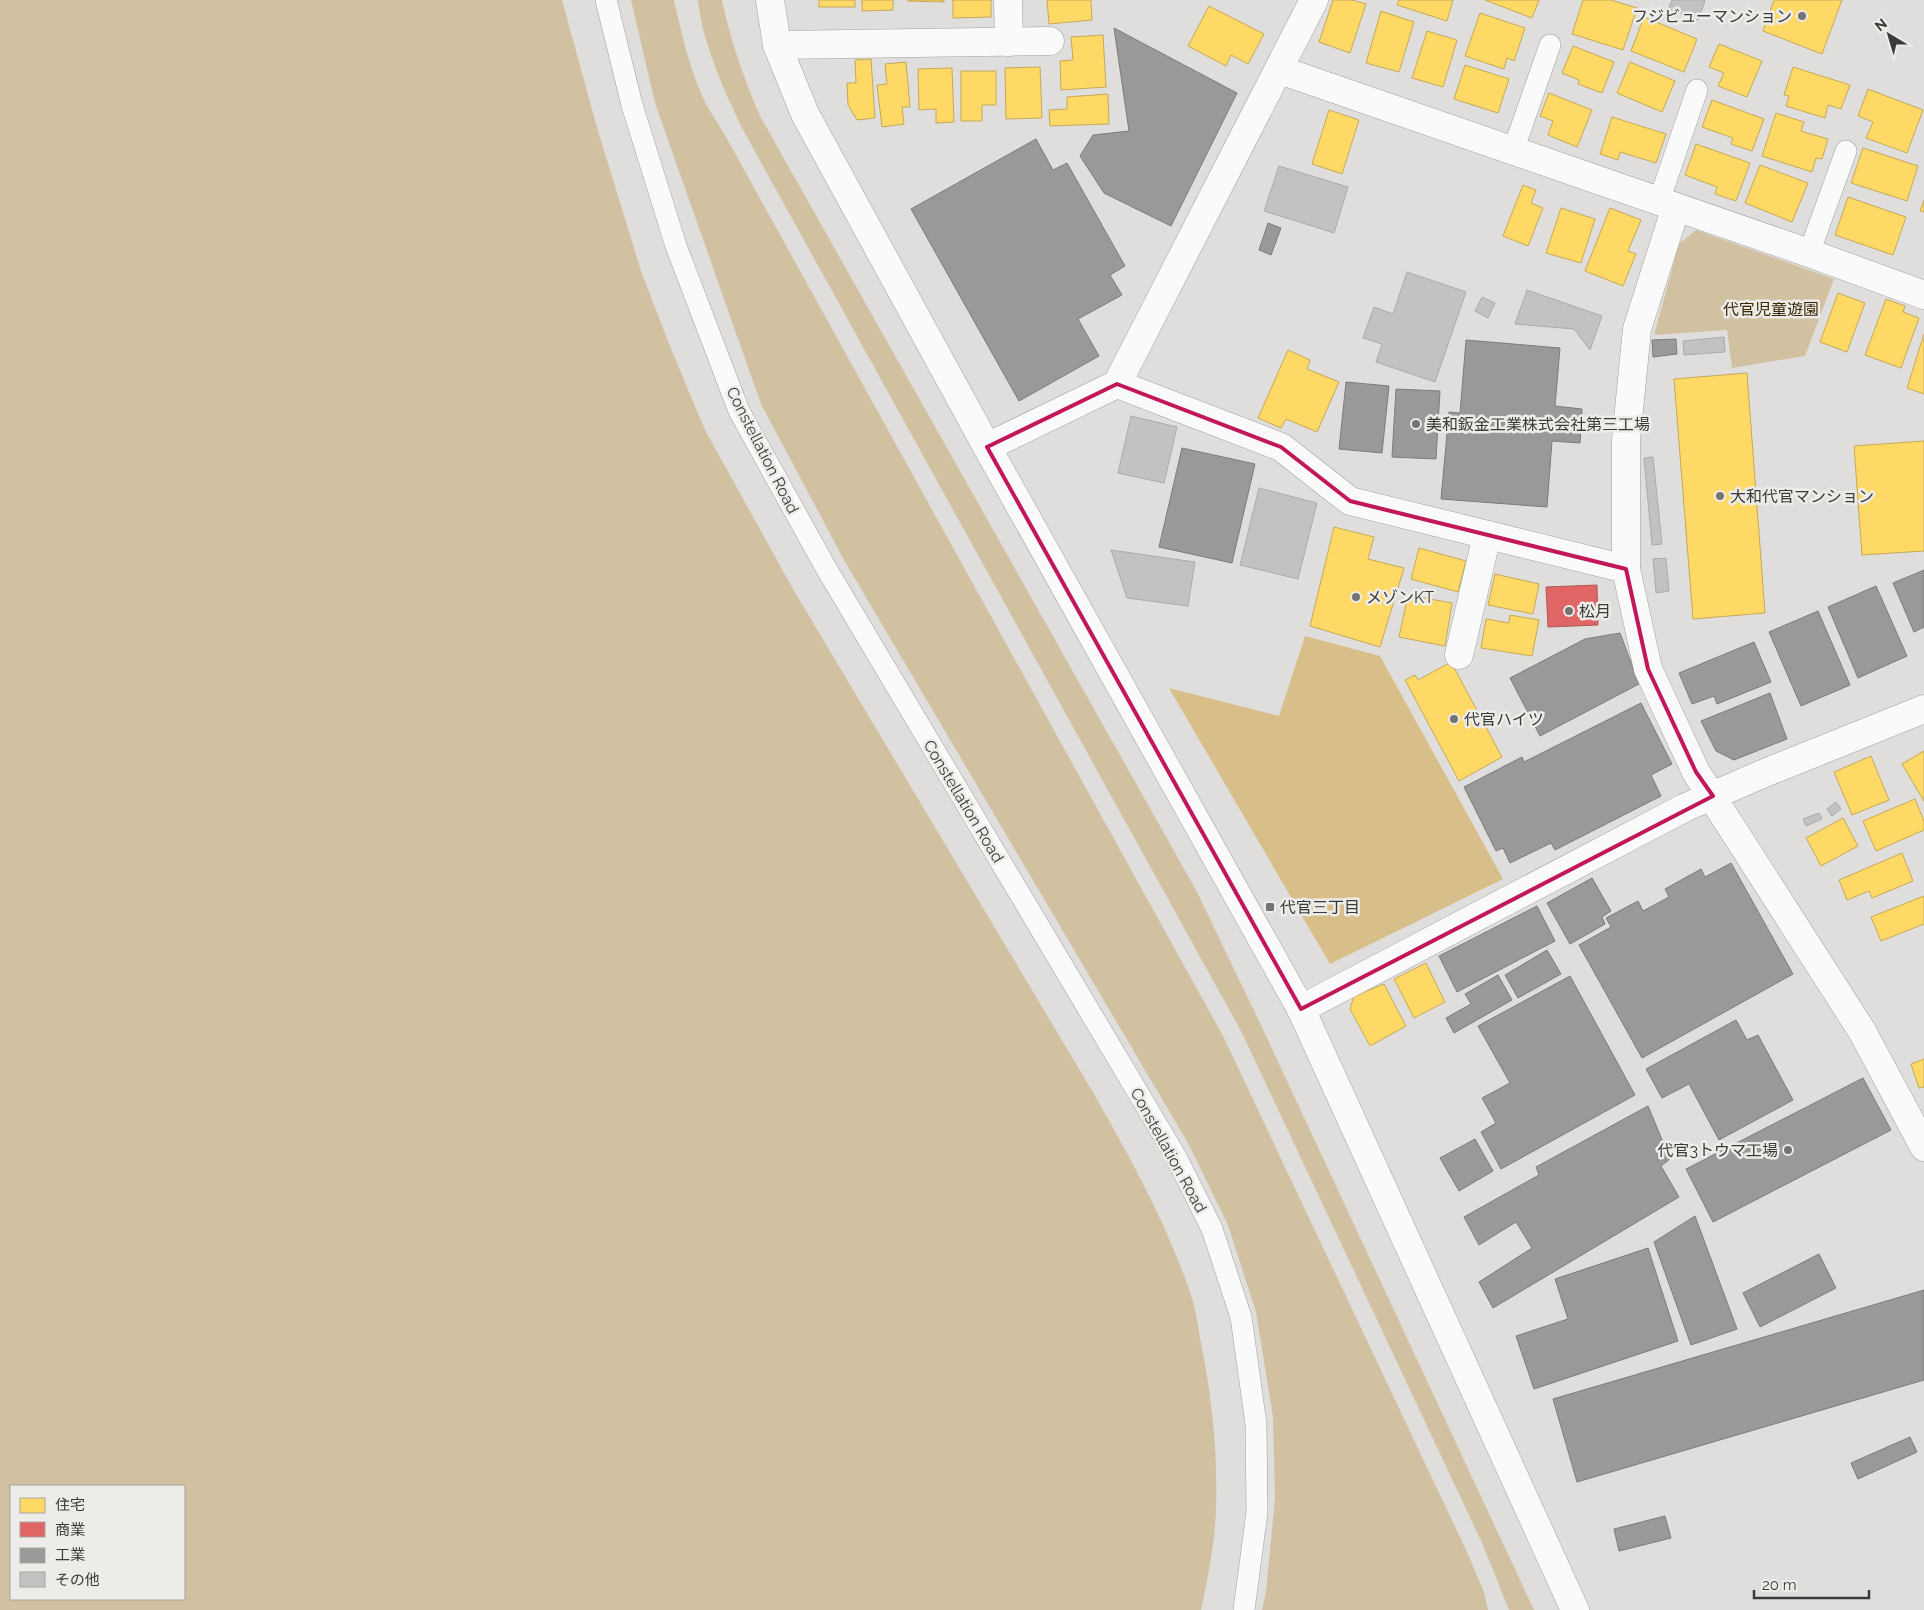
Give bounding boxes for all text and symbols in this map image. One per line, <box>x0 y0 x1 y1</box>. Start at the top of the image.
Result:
place label: フジビューマンション <box>1632 7 1792 26</box>
marker: フジビューマンション <box>1796 10 1808 22</box>
north arrow <box>1864 10 1914 60</box>
text: N <box>1872 15 1890 34</box>
park label: 代官児童遊園 <box>1723 300 1819 319</box>
street label: Constellation Road <box>722 384 803 517</box>
place label: 美和鈑金工業株式会社第三工場 <box>1426 415 1650 434</box>
marker: 美和鈑金工業株式会社第三工場 <box>1410 418 1422 430</box>
place label: 大和代官マンション <box>1730 487 1874 506</box>
marker: 大和代官マンション <box>1714 490 1726 502</box>
place label: メゾンKT <box>1366 588 1434 607</box>
marker: メゾンKT <box>1350 591 1362 603</box>
place label: 松月 <box>1579 602 1611 621</box>
marker: 松月 <box>1563 605 1575 617</box>
place label: 代官ハイツ <box>1464 710 1544 729</box>
marker: 代官ハイツ <box>1448 713 1460 725</box>
street label: Constellation Road <box>919 736 1008 866</box>
place label: 代官三丁目 <box>1280 898 1360 917</box>
marker: 代官三丁目 <box>1264 901 1276 913</box>
street label: Constellation Road <box>1126 1085 1211 1216</box>
place label: 代官3トウマ工場 <box>1657 1141 1778 1160</box>
marker: 代官3トウマ工場 <box>1782 1144 1794 1156</box>
legend <box>10 1485 185 1600</box>
text: 住宅 <box>55 1496 85 1514</box>
text: 商業 <box>55 1521 85 1539</box>
text: 工業 <box>55 1546 85 1564</box>
scale bar <box>1754 1568 1869 1600</box>
text: その他 <box>55 1571 100 1589</box>
text: 20 m <box>1762 1576 1797 1594</box>

